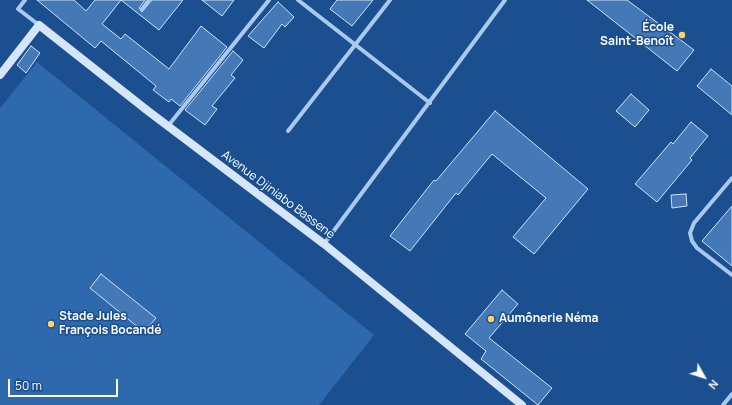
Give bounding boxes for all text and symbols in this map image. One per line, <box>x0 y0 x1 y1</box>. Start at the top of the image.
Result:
place label: École Saint-Benoît <box>600 21 674 49</box>
marker: École Saint-Benoît <box>677 30 687 40</box>
street label: Avenue Djiniabo Bassene <box>219 148 337 242</box>
place label: Stade Jules François Bocandé <box>59 310 161 338</box>
place label: Aumônerie Néma <box>499 312 598 326</box>
marker: Aumônerie Néma <box>486 314 496 324</box>
marker: Stade Jules François Bocandé <box>46 319 56 329</box>
north arrow <box>684 357 724 397</box>
scale bar <box>10 371 120 397</box>
text: 50 m <box>15 377 42 394</box>
text: N <box>705 377 722 393</box>

